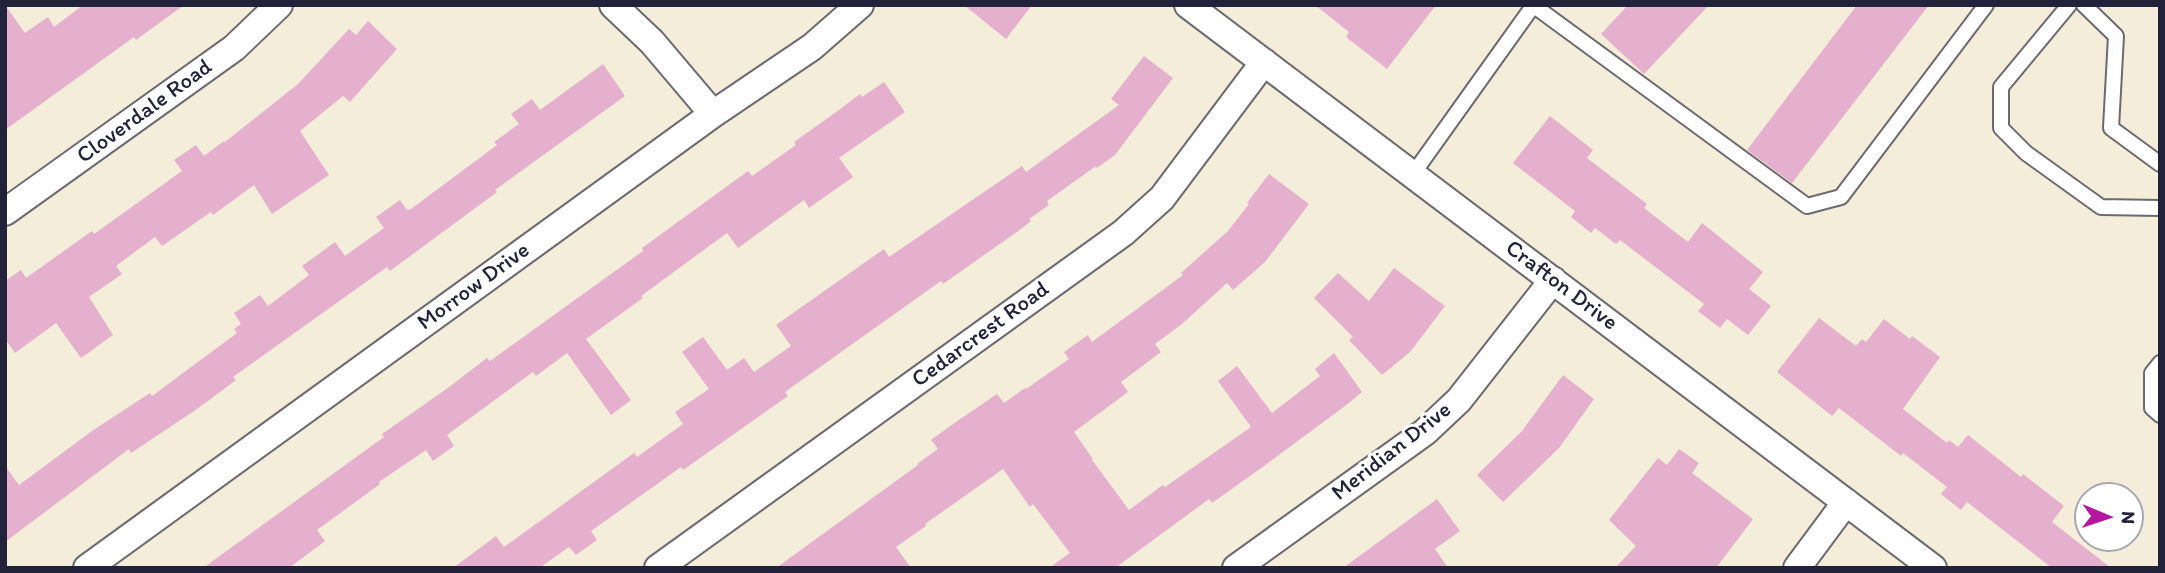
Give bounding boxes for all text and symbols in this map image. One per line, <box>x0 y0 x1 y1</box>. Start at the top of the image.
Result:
street label: Cloverdale Road <box>72 54 218 170</box>
street label: Crafton Drive <box>1499 235 1623 337</box>
street label: Morrow Drive <box>412 237 536 337</box>
street label: Cedarcrest Road <box>907 276 1055 394</box>
street label: Meridian Drive <box>1327 397 1457 507</box>
north arrow <box>2074 482 2144 552</box>
text: N <box>2117 511 2140 524</box>

